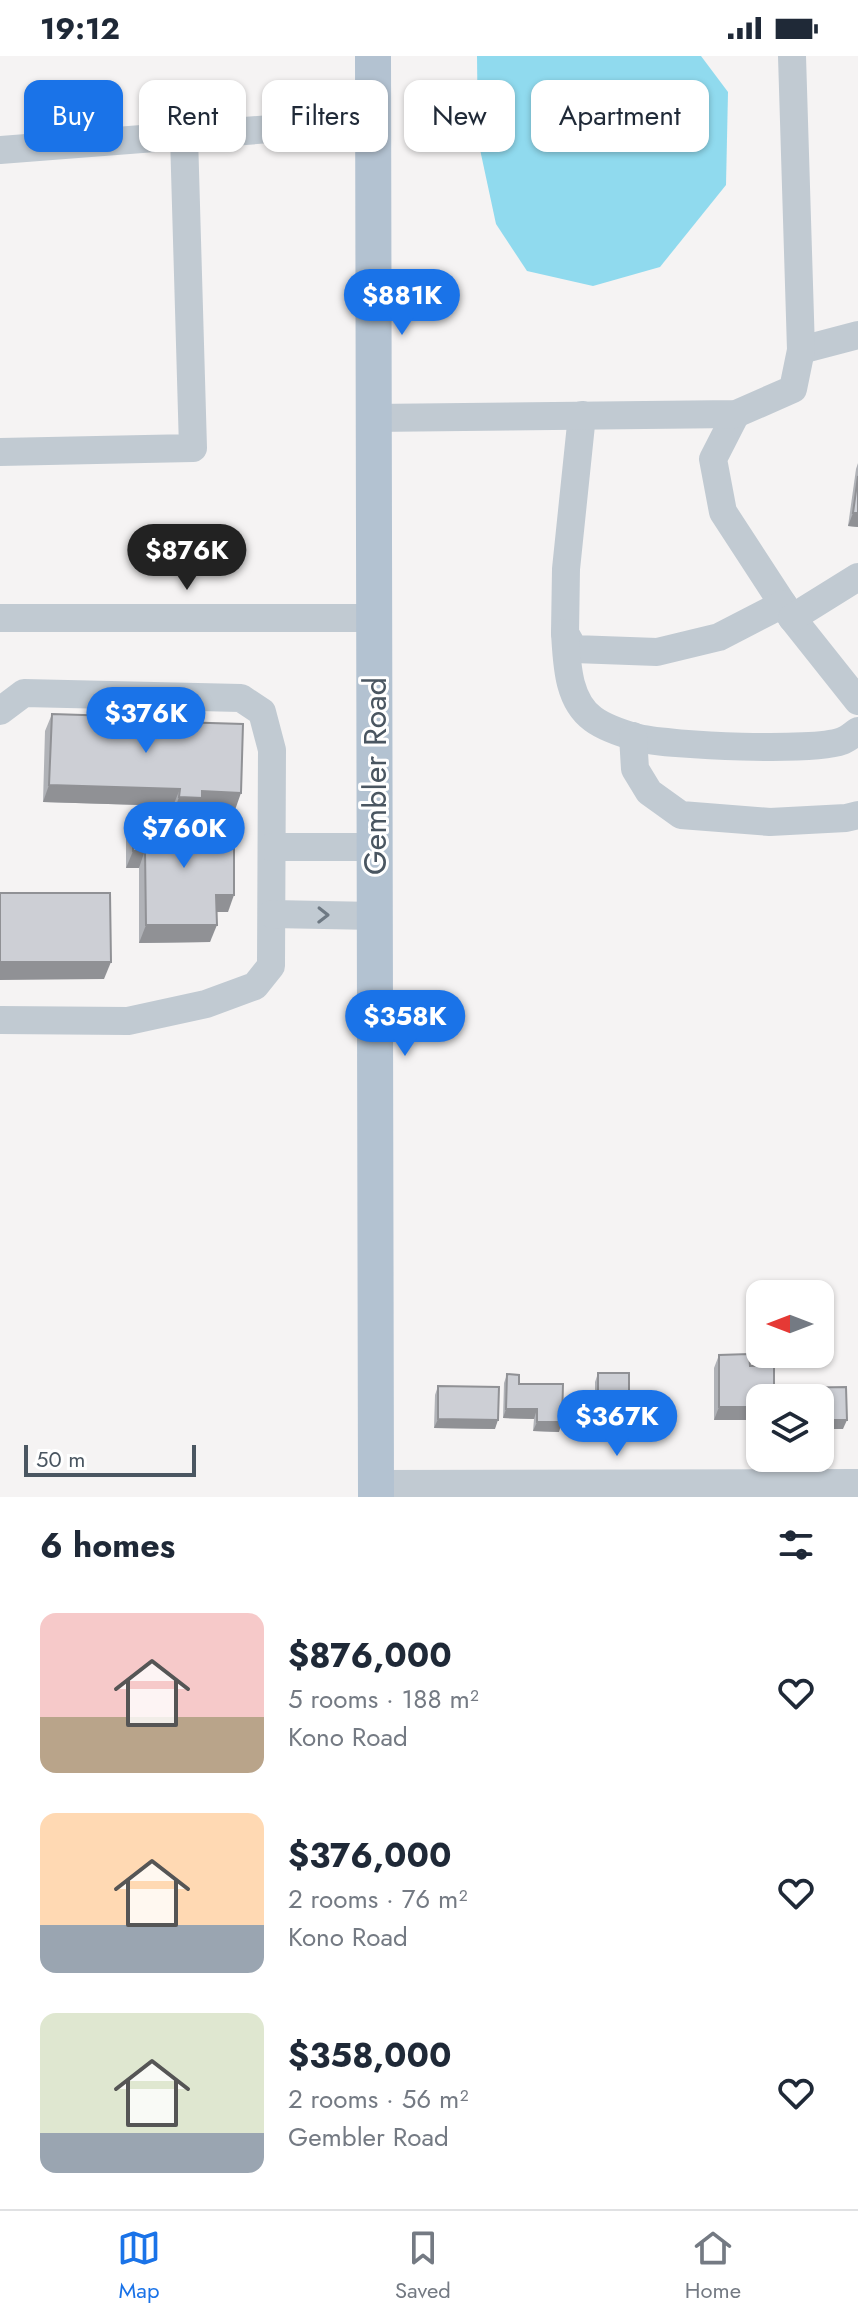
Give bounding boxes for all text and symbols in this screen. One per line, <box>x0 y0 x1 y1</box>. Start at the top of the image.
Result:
text: 19:12 <box>40 7 120 50</box>
chip: Buy <box>24 80 123 152</box>
chip: Rent <box>139 80 246 152</box>
chip: Filters <box>262 80 388 152</box>
chip: New <box>404 80 515 152</box>
chip: Apartment <box>531 80 709 152</box>
pin: $881K <box>346 269 458 337</box>
text: $881K <box>362 276 442 314</box>
pin: $876K <box>131 524 243 592</box>
text: $876K <box>145 531 229 569</box>
street label: Gembler Road <box>352 677 398 875</box>
pin: $376K <box>90 687 202 755</box>
text: $376K <box>104 694 188 732</box>
pin: $760K <box>128 802 240 870</box>
text: $760K <box>142 809 226 847</box>
one-way arrow <box>317 906 330 924</box>
pin: $358K <box>349 990 461 1058</box>
text: $358K <box>363 997 447 1035</box>
north arrow <box>746 1280 834 1368</box>
map controls <box>746 1280 834 1472</box>
button: layers <box>746 1384 834 1472</box>
pin: $367K <box>561 1390 673 1458</box>
text: $367K <box>575 1397 659 1435</box>
scale bar <box>24 1441 196 1477</box>
text: 50 m <box>36 1443 85 1475</box>
text: 6 homes <box>40 1521 175 1570</box>
icon: filters <box>774 1523 818 1567</box>
text: $876,000 <box>288 1631 452 1680</box>
icon: home <box>104 1645 200 1741</box>
icon: heart <box>774 1671 818 1715</box>
text: 5 rooms · 188 m² <box>288 1680 479 1718</box>
text: Kono Road <box>288 1718 408 1756</box>
text: $376,000 <box>288 1831 452 1880</box>
icon: home <box>104 1845 200 1941</box>
icon: heart <box>774 1871 818 1915</box>
text: 2 rooms · 76 m² <box>288 1880 467 1918</box>
text: Kono Road <box>288 1918 408 1956</box>
text: $358,000 <box>288 2031 452 2080</box>
icon: home <box>104 2045 200 2141</box>
icon: heart <box>774 2071 818 2115</box>
text: 2 rooms · 56 m² <box>288 2080 468 2118</box>
text: Gembler Road <box>288 2118 449 2156</box>
tab: Map <box>117 2226 161 2306</box>
tab: Saved <box>395 2226 451 2306</box>
tab: Home <box>685 2226 741 2306</box>

